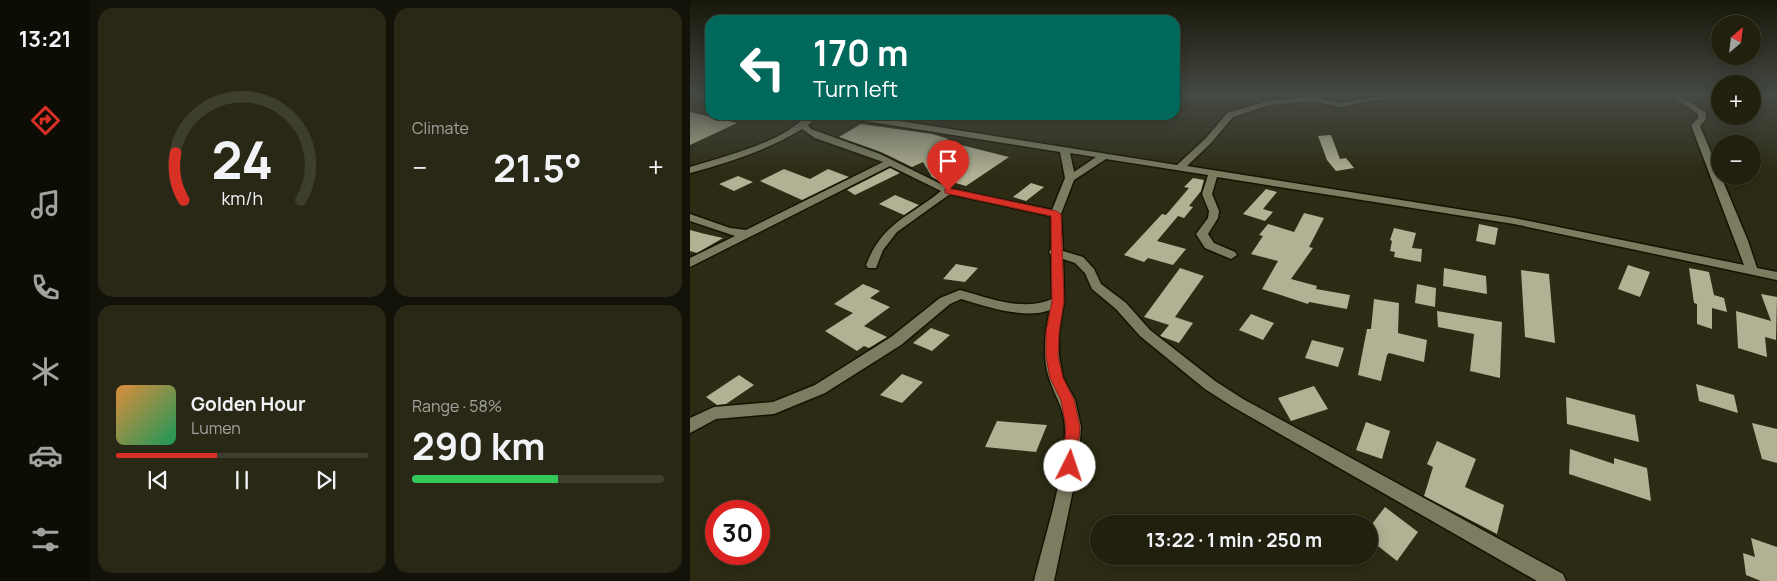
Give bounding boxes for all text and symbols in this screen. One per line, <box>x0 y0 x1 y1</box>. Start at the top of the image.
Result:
north arrow <box>1711 15 1761 65</box>
map controls <box>1711 15 1761 185</box>
text: 13:21 <box>19 24 71 54</box>
text: 170 m <box>813 29 909 77</box>
icon: left <box>730 35 795 100</box>
text: Turn left <box>813 74 898 104</box>
button: + <box>1711 75 1761 125</box>
icon: directions <box>28 103 63 138</box>
text: Climate <box>412 117 469 139</box>
text: 24 <box>211 124 273 195</box>
button: − <box>1711 135 1761 185</box>
pin <box>927 140 969 191</box>
text: 21.5° <box>493 141 582 193</box>
icon: arrive <box>934 147 962 175</box>
text: − <box>412 148 427 186</box>
text: + <box>648 148 664 186</box>
text: km/h <box>221 186 263 210</box>
icon: music <box>28 187 63 222</box>
icon: phone <box>28 270 63 305</box>
icon: climate <box>28 354 63 389</box>
text: Golden Hour <box>191 391 305 417</box>
text: Range · 58% <box>412 395 502 417</box>
text: Lumen <box>191 417 241 439</box>
text: 290 km <box>412 419 545 471</box>
icon: car <box>28 438 63 473</box>
position arrow <box>1043 439 1095 491</box>
icon: previous <box>144 466 172 494</box>
icon: pause <box>228 466 256 494</box>
icon: next <box>312 466 340 494</box>
speed limit sign: 30 <box>705 500 770 565</box>
icon: filters <box>28 522 63 557</box>
text: 13:22 · 1 min · 250 m <box>1146 527 1322 553</box>

